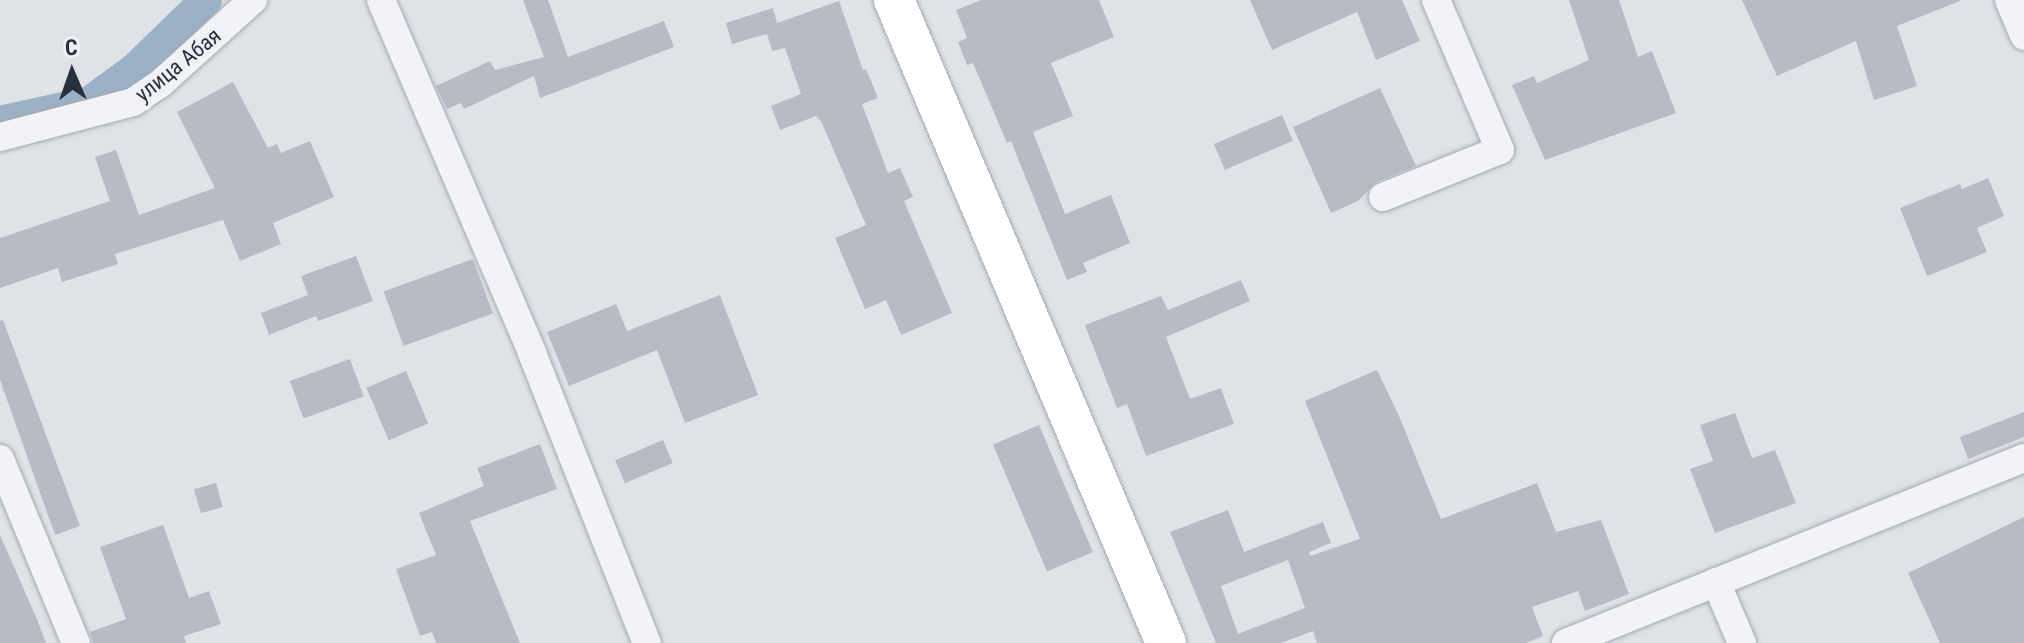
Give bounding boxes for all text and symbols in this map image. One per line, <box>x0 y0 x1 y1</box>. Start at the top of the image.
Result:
street label: улица Абая <box>130 22 226 108</box>
north arrow <box>32 32 112 112</box>
text: С <box>64 35 78 60</box>

